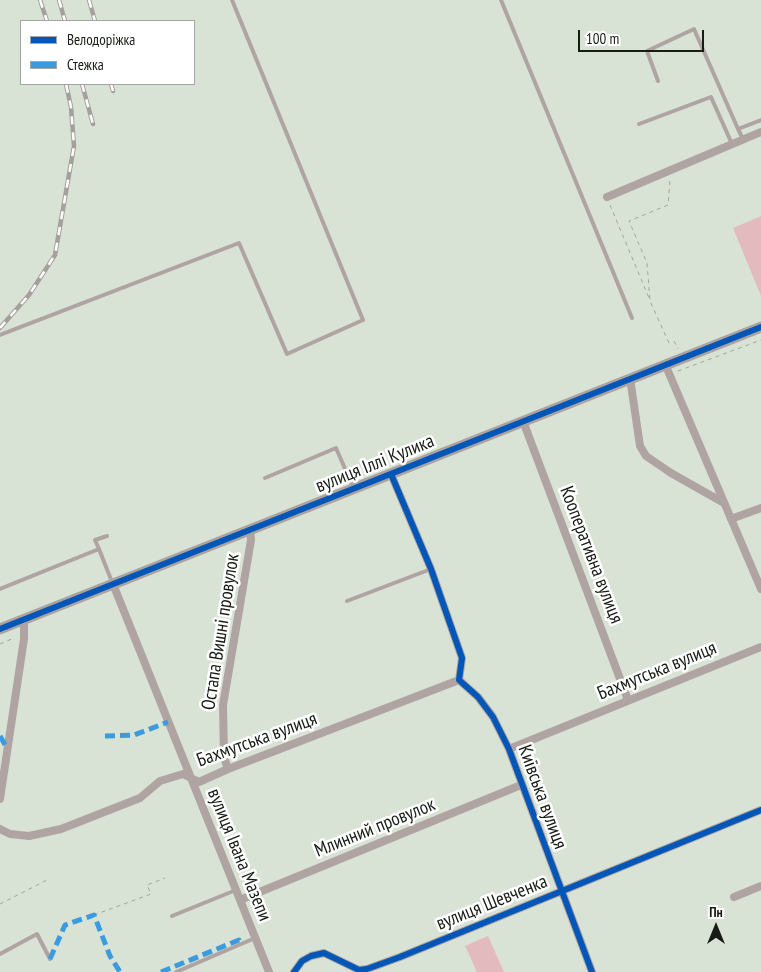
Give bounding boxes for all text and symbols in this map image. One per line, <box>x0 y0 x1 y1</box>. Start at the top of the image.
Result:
legend <box>20 20 195 85</box>
scale bar <box>581 20 707 52</box>
text: 100 m <box>586 29 619 48</box>
text: Велодоріжка <box>67 30 135 49</box>
text: Стежка <box>67 55 104 74</box>
street label: вулиця Іллі Кулика <box>312 430 438 498</box>
street label: Кооперативна вулиця <box>554 483 628 627</box>
street label: Остапа Вишні провулок <box>197 552 245 712</box>
street label: Бахмутська вулиця <box>594 637 720 705</box>
street label: Бахмутська вулиця <box>194 708 320 772</box>
street label: Київська вулиця <box>513 742 571 852</box>
street label: вулиця Івана Мазепи <box>202 786 276 924</box>
street label: Млинний провулок <box>311 793 439 863</box>
street label: вулиця Шевченка <box>433 870 551 936</box>
north arrow <box>691 902 741 952</box>
text: Пн <box>709 903 723 921</box>

